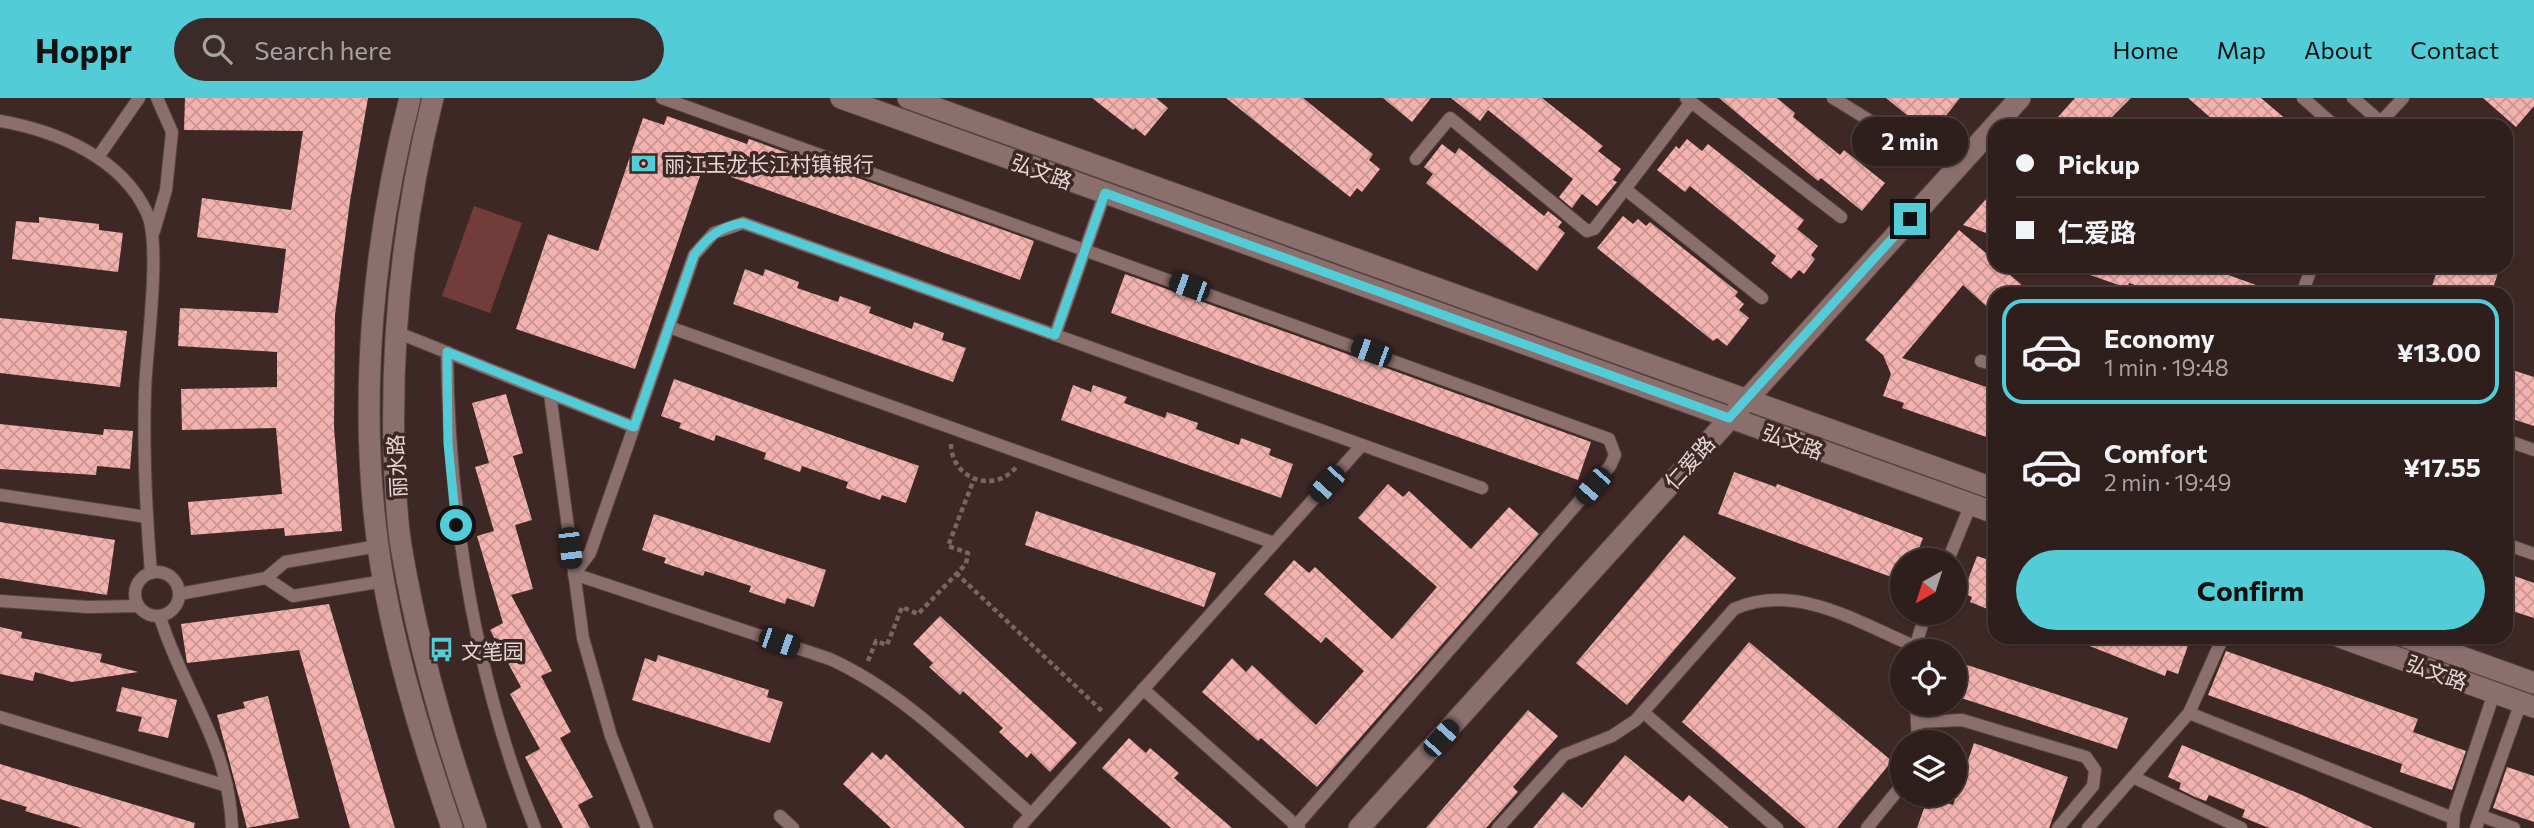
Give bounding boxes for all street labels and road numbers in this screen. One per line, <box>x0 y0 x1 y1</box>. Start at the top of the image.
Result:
street label: 弘文路 <box>1008 148 1076 194</box>
street label: 弘文路 <box>1759 418 1827 464</box>
street label: 仁爱路 <box>1659 430 1719 494</box>
street label: 丽水路 <box>382 434 410 498</box>
street label: 弘文路 <box>2403 649 2471 695</box>

